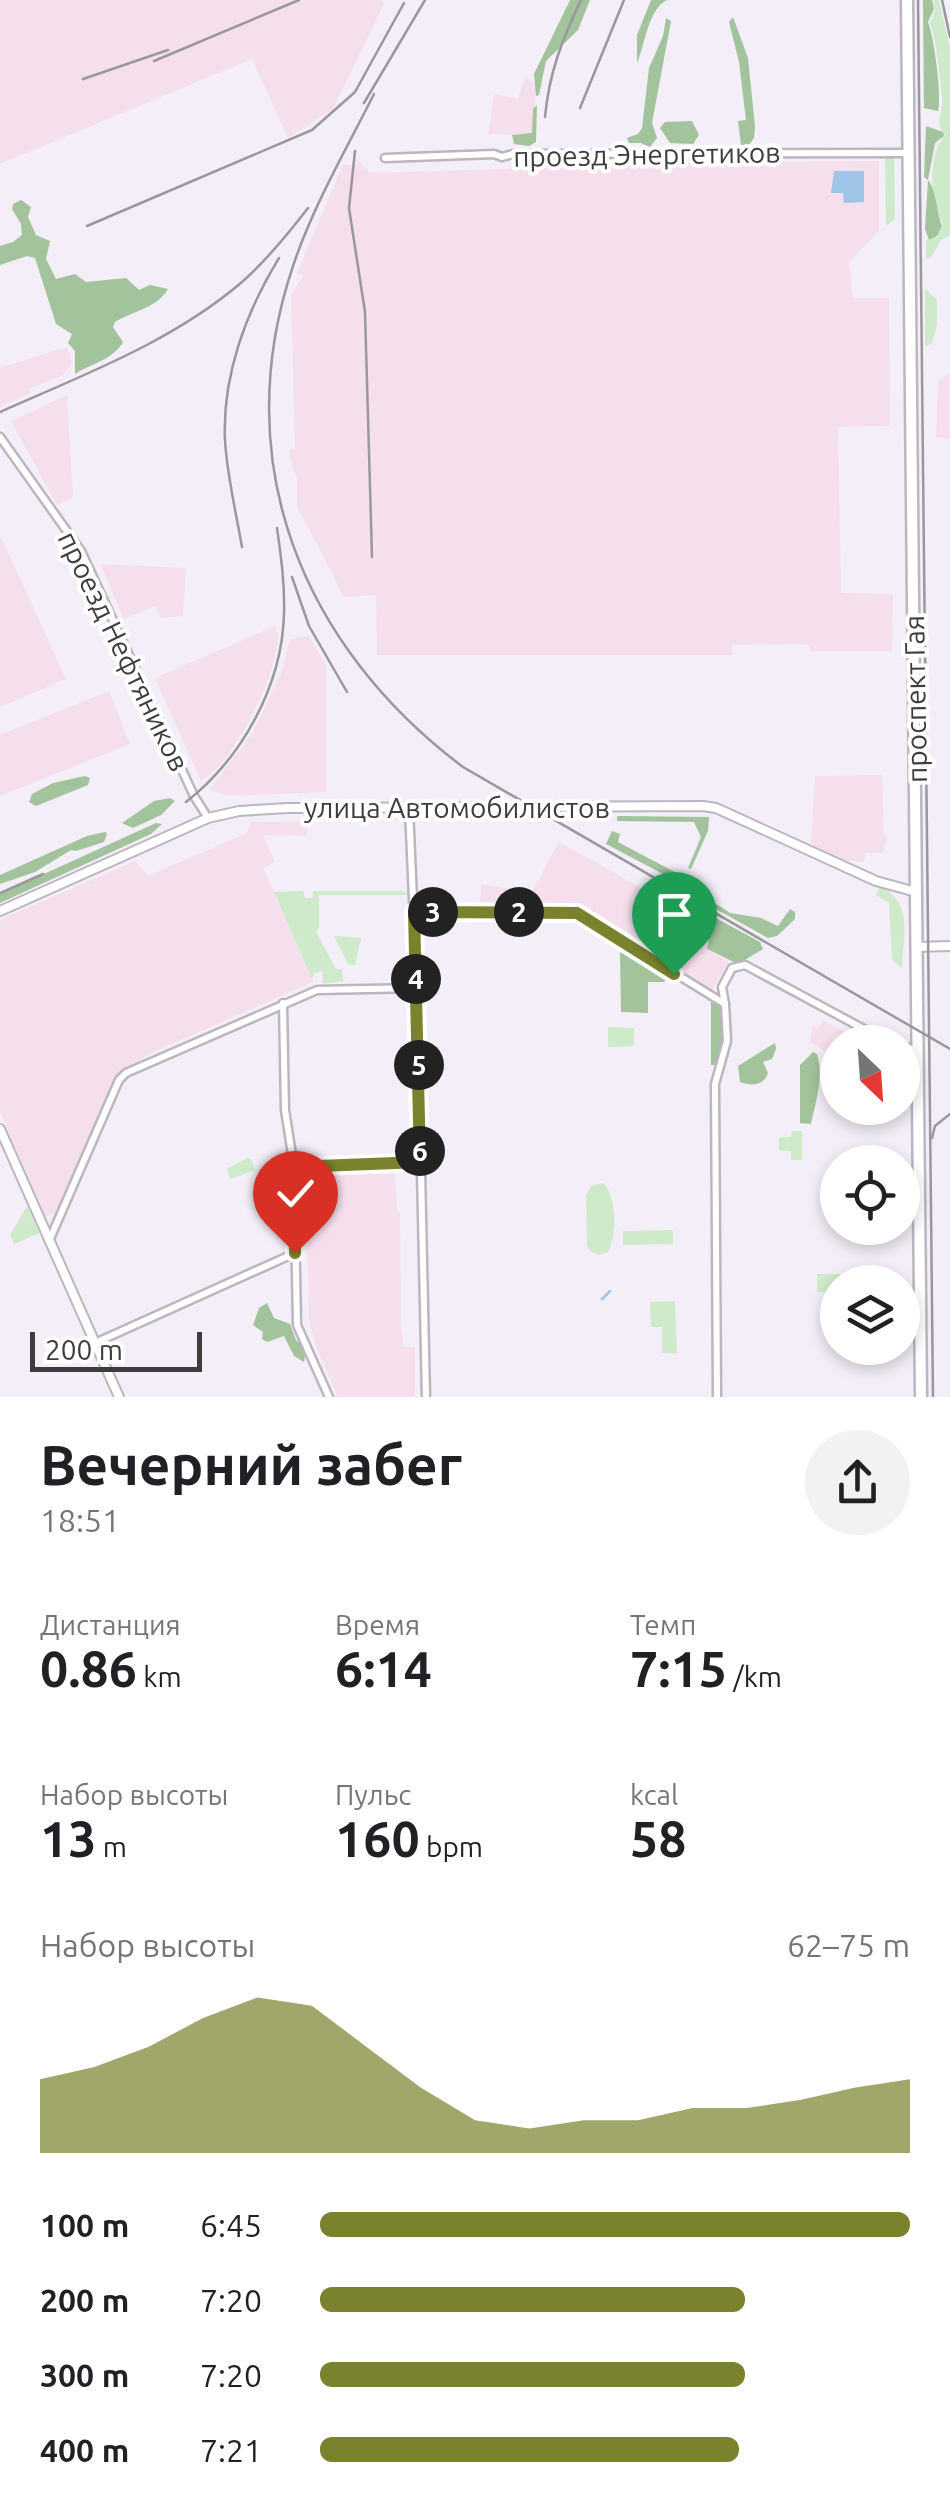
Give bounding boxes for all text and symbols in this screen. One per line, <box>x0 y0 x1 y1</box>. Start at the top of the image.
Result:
street label: проезд Энергетиков <box>513 136 781 172</box>
street label: проезд Нефтяников <box>52 526 196 776</box>
street label: проспект Гая <box>898 615 932 783</box>
street label: улица Автомобилистов <box>304 792 610 823</box>
pin <box>632 872 717 975</box>
pin: 3 <box>408 887 458 937</box>
pin: 2 <box>494 887 544 937</box>
icon: arrive <box>647 887 702 942</box>
text: 3 <box>425 896 441 927</box>
text: 2 <box>511 896 527 927</box>
pin: 4 <box>391 954 441 1004</box>
text: 4 <box>408 963 424 994</box>
north arrow <box>820 1025 920 1125</box>
map controls <box>820 1025 920 1365</box>
pin: 5 <box>394 1040 444 1090</box>
text: 5 <box>411 1049 427 1080</box>
pin: 6 <box>395 1126 445 1176</box>
text: 6 <box>412 1135 428 1166</box>
button: locate <box>820 1145 920 1245</box>
pin <box>253 1151 338 1254</box>
icon: check <box>268 1166 323 1221</box>
button: layers <box>820 1265 920 1365</box>
scale bar <box>30 1327 202 1372</box>
text: 200 m <box>45 1334 123 1365</box>
button: share <box>805 1430 910 1535</box>
text: Вечерний забег <box>40 1434 462 1495</box>
text: 18:51 <box>40 1502 120 1538</box>
text: Дистанция <box>40 1609 181 1640</box>
text: Время <box>335 1609 420 1640</box>
text: Темп <box>630 1609 696 1640</box>
text: 0.86 <box>40 1640 137 1696</box>
text: 6:14 <box>335 1640 432 1696</box>
text: 7:15 <box>630 1640 727 1696</box>
text: km <box>137 1661 182 1692</box>
text: /km <box>727 1661 782 1692</box>
text: Набор высоты <box>40 1779 228 1810</box>
text: Пульс <box>335 1779 411 1810</box>
text: kcal <box>630 1779 678 1810</box>
text: 13 <box>40 1810 96 1866</box>
text: 160 <box>335 1810 420 1866</box>
text: 58 <box>630 1810 686 1866</box>
text: m <box>96 1831 127 1862</box>
text: bpm <box>420 1831 483 1862</box>
text: Набор высоты <box>40 1927 255 1963</box>
text: 62–75 m <box>787 1927 910 1963</box>
text: 100 m <box>40 2207 129 2243</box>
text: 6:45 <box>200 2207 262 2243</box>
text: 200 m <box>40 2282 129 2318</box>
text: 7:20 <box>200 2282 262 2318</box>
text: 300 m <box>40 2357 129 2393</box>
text: 7:20 <box>200 2357 262 2393</box>
text: 400 m <box>40 2432 129 2468</box>
text: 7:21 <box>200 2432 262 2468</box>

